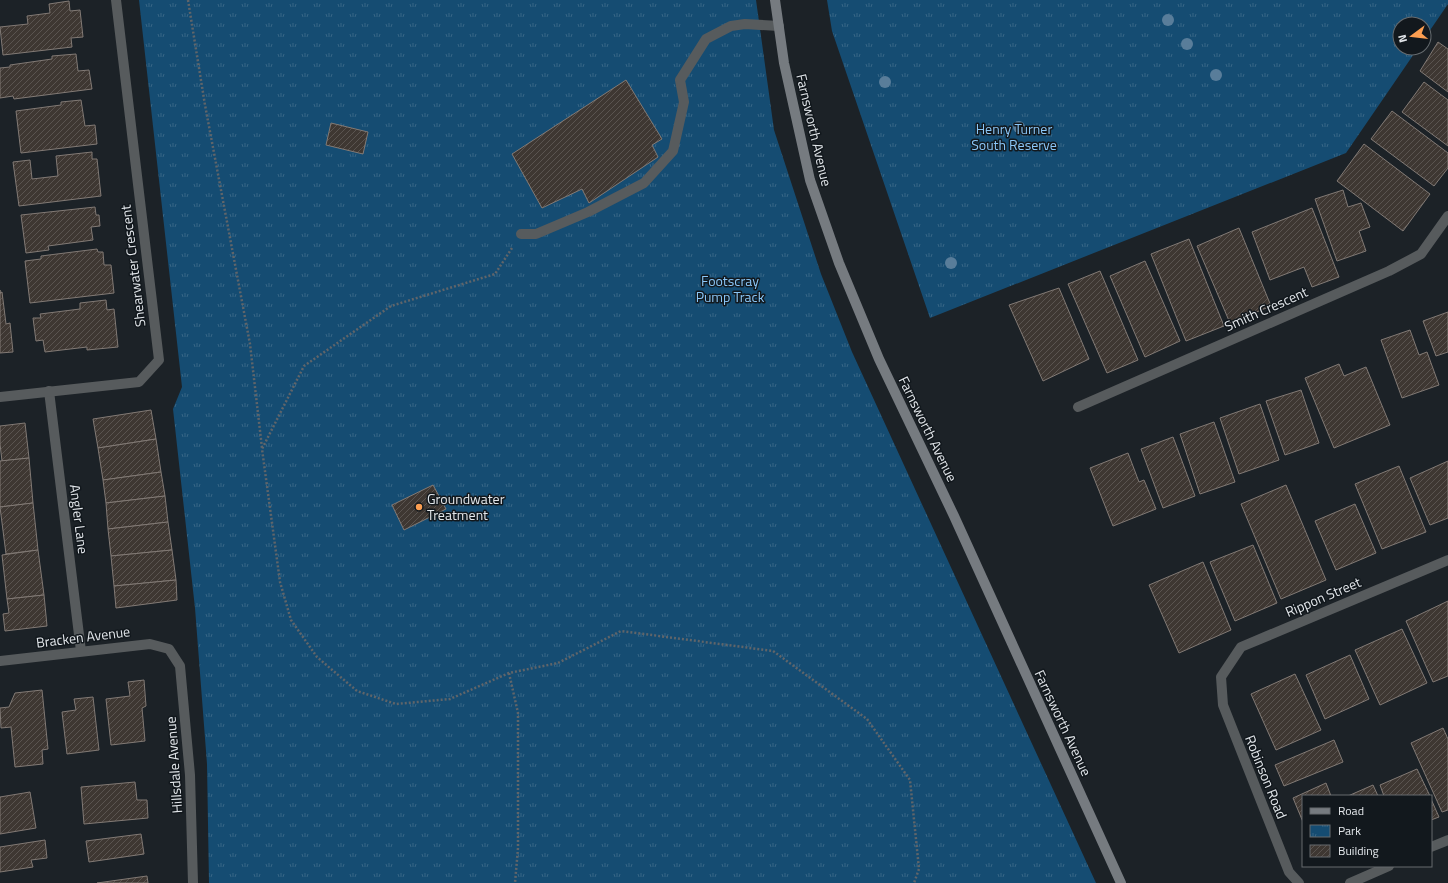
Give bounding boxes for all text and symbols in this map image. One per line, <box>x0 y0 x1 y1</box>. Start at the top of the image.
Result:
north arrow <box>1392 16 1432 56</box>
text: N <box>1394 33 1411 44</box>
street label: Farnsworth Avenue <box>791 72 838 188</box>
park label: Henry Turner South Reserve <box>971 118 1057 155</box>
street label: Shearwater Crescent <box>115 204 150 328</box>
park label: Footscray Pump Track <box>696 270 765 307</box>
street label: Smith Crescent <box>1221 281 1311 336</box>
street label: Farnsworth Avenue <box>894 373 963 485</box>
street label: Angler Lane <box>65 483 94 555</box>
place label: Groundwater Treatment <box>427 488 505 525</box>
marker: Groundwater Treatment <box>414 502 424 512</box>
street label: Rippon Street <box>1282 571 1364 622</box>
street label: Bracken Avenue <box>35 620 131 653</box>
street label: Farnsworth Avenue <box>1030 666 1097 779</box>
street label: Hillsdale Avenue <box>160 716 187 814</box>
street label: Robinson Road <box>1240 732 1293 822</box>
legend <box>1302 795 1432 867</box>
text: Road <box>1338 801 1364 820</box>
text: Park <box>1338 821 1361 840</box>
text: Building <box>1338 841 1379 860</box>

